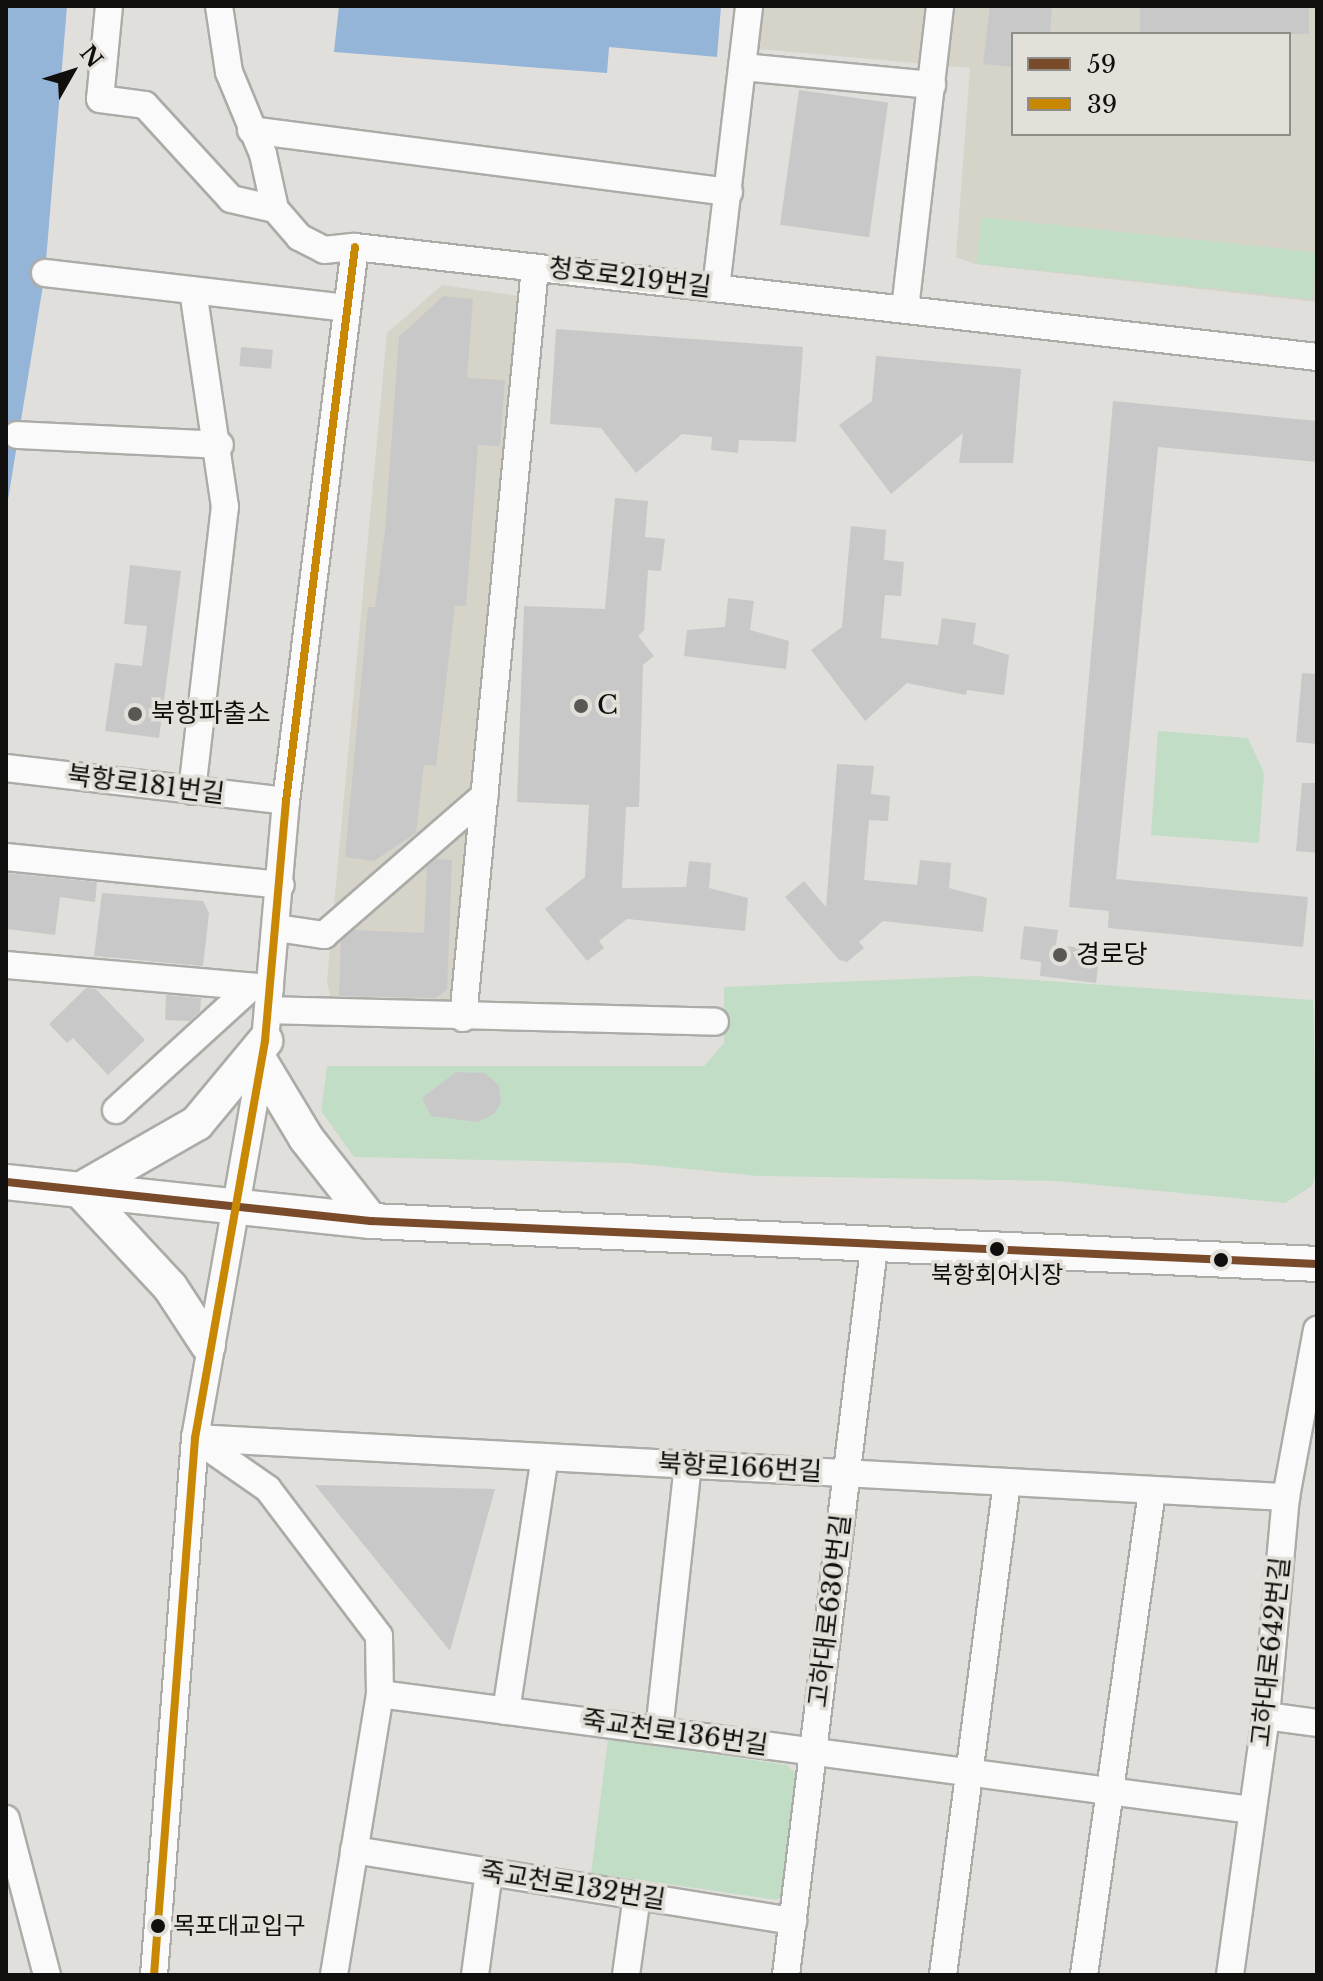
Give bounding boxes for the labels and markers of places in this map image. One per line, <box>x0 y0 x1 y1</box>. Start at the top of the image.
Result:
place label: C <box>597 690 618 722</box>
marker: C <box>572 697 590 715</box>
place label: 북항파출소 <box>151 698 271 730</box>
marker: 북항파출소 <box>126 705 144 723</box>
place label: 경로당 <box>1076 939 1148 971</box>
marker: 경로당 <box>1051 946 1069 964</box>
marker: 북항회어시장 <box>989 1241 1005 1257</box>
unlabelled marker <box>1213 1252 1229 1268</box>
place label: 북항회어시장 <box>931 1261 1063 1289</box>
place label: 목포대교입구 <box>173 1912 305 1940</box>
marker: 목포대교입구 <box>150 1918 166 1934</box>

